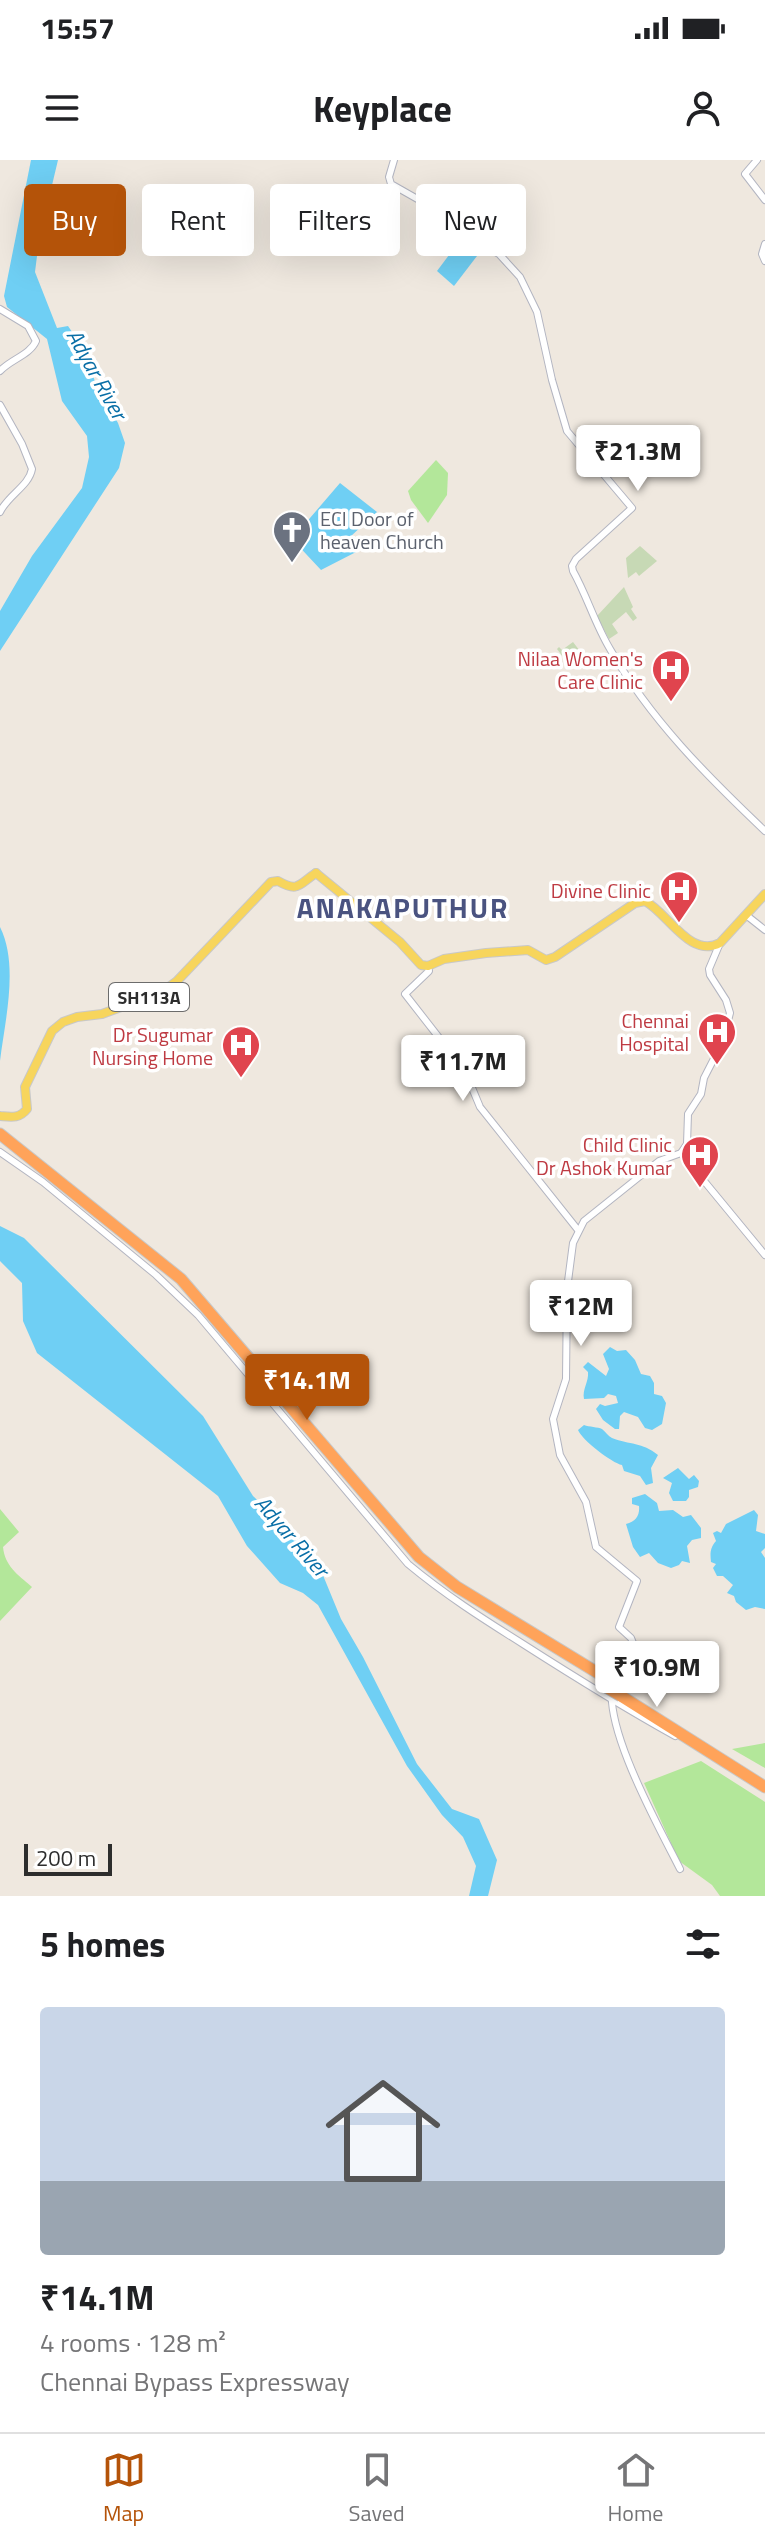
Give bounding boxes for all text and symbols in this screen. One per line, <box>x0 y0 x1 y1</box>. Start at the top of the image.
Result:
text: 15:57 <box>40 5 115 51</box>
text: Keyplace <box>313 81 452 136</box>
icon: menu <box>40 86 84 130</box>
icon: person <box>681 86 725 130</box>
chip: Buy <box>24 184 126 256</box>
chip: Rent <box>142 184 254 256</box>
chip: Filters <box>270 184 400 256</box>
chip: New <box>416 184 526 256</box>
water label: Adyar River <box>58 322 137 428</box>
pin: ₹21.3M <box>573 425 703 493</box>
text: ₹21.3M <box>594 431 682 470</box>
place label: ECI Door of heaven Church <box>320 503 444 557</box>
church icon: ECI Door of heaven Church <box>271 509 313 564</box>
place label: Nilaa Women's Care Clinic <box>517 643 643 697</box>
hospital icon: Nilaa Women's Care Clinic <box>650 648 692 703</box>
hospital icon: Divine Clinic <box>658 869 700 924</box>
place label: Divine Clinic <box>551 875 651 906</box>
district label: ANAKAPUTHUR <box>297 886 509 929</box>
road number: SH113A <box>109 983 189 1011</box>
place label: Chennai Hospital <box>619 1005 689 1059</box>
hospital icon: Chennai Hospital <box>696 1011 738 1066</box>
place label: Dr Sugumar Nursing Home <box>92 1019 213 1073</box>
hospital icon: Dr Sugumar Nursing Home <box>220 1024 262 1079</box>
pin: ₹11.7M <box>398 1035 528 1103</box>
text: ₹11.7M <box>419 1041 507 1080</box>
place label: Child Clinic Dr Ashok Kumar <box>536 1129 672 1183</box>
hospital icon: Child Clinic Dr Ashok Kumar <box>679 1134 721 1189</box>
pin: ₹12M <box>534 1280 628 1348</box>
text: ₹12M <box>548 1286 614 1325</box>
pin: ₹14.1M <box>242 1354 372 1422</box>
text: ₹14.1M <box>263 1360 351 1399</box>
water label: Adyar River <box>247 1487 339 1587</box>
pin: ₹10.9M <box>592 1641 722 1709</box>
text: ₹10.9M <box>613 1647 701 1686</box>
scale bar <box>24 1840 112 1876</box>
text: 200 m <box>36 1841 96 1875</box>
text: 5 homes <box>40 1918 165 1970</box>
icon: filters <box>681 1922 725 1966</box>
icon: home <box>311 2059 455 2203</box>
text: ₹14.1M <box>40 2271 154 2323</box>
text: 4 rooms · 128 m² <box>40 2323 226 2362</box>
text: Chennai Bypass Expressway <box>40 2362 350 2401</box>
tab: Map <box>102 2448 146 2530</box>
tab: Saved <box>349 2448 405 2530</box>
tab: Home <box>608 2448 663 2530</box>

